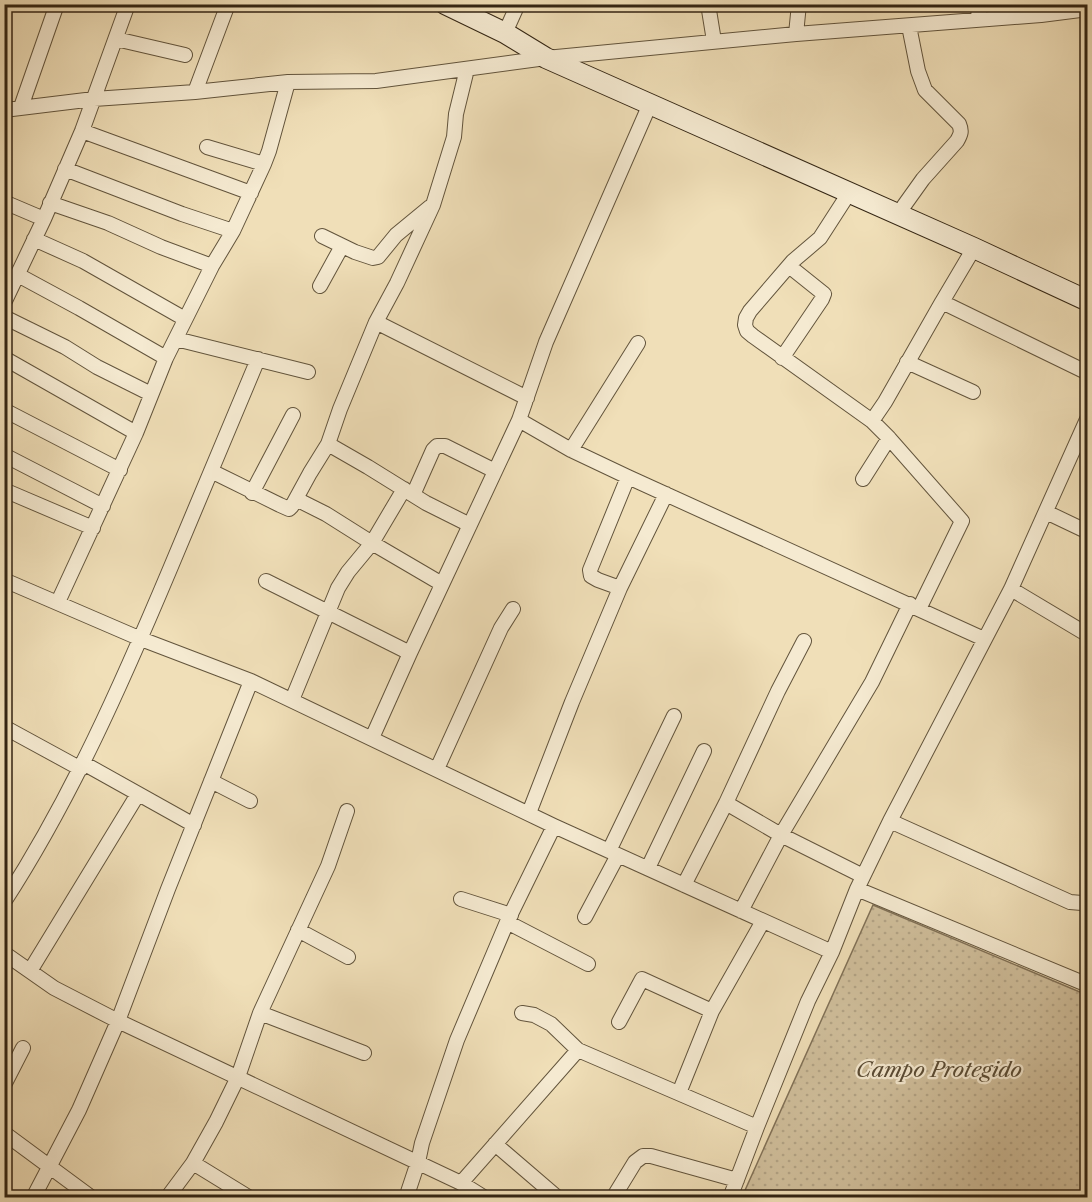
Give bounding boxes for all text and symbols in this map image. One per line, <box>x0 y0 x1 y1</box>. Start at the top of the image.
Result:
park label: Campo Protegido <box>856 1057 1022 1082</box>

